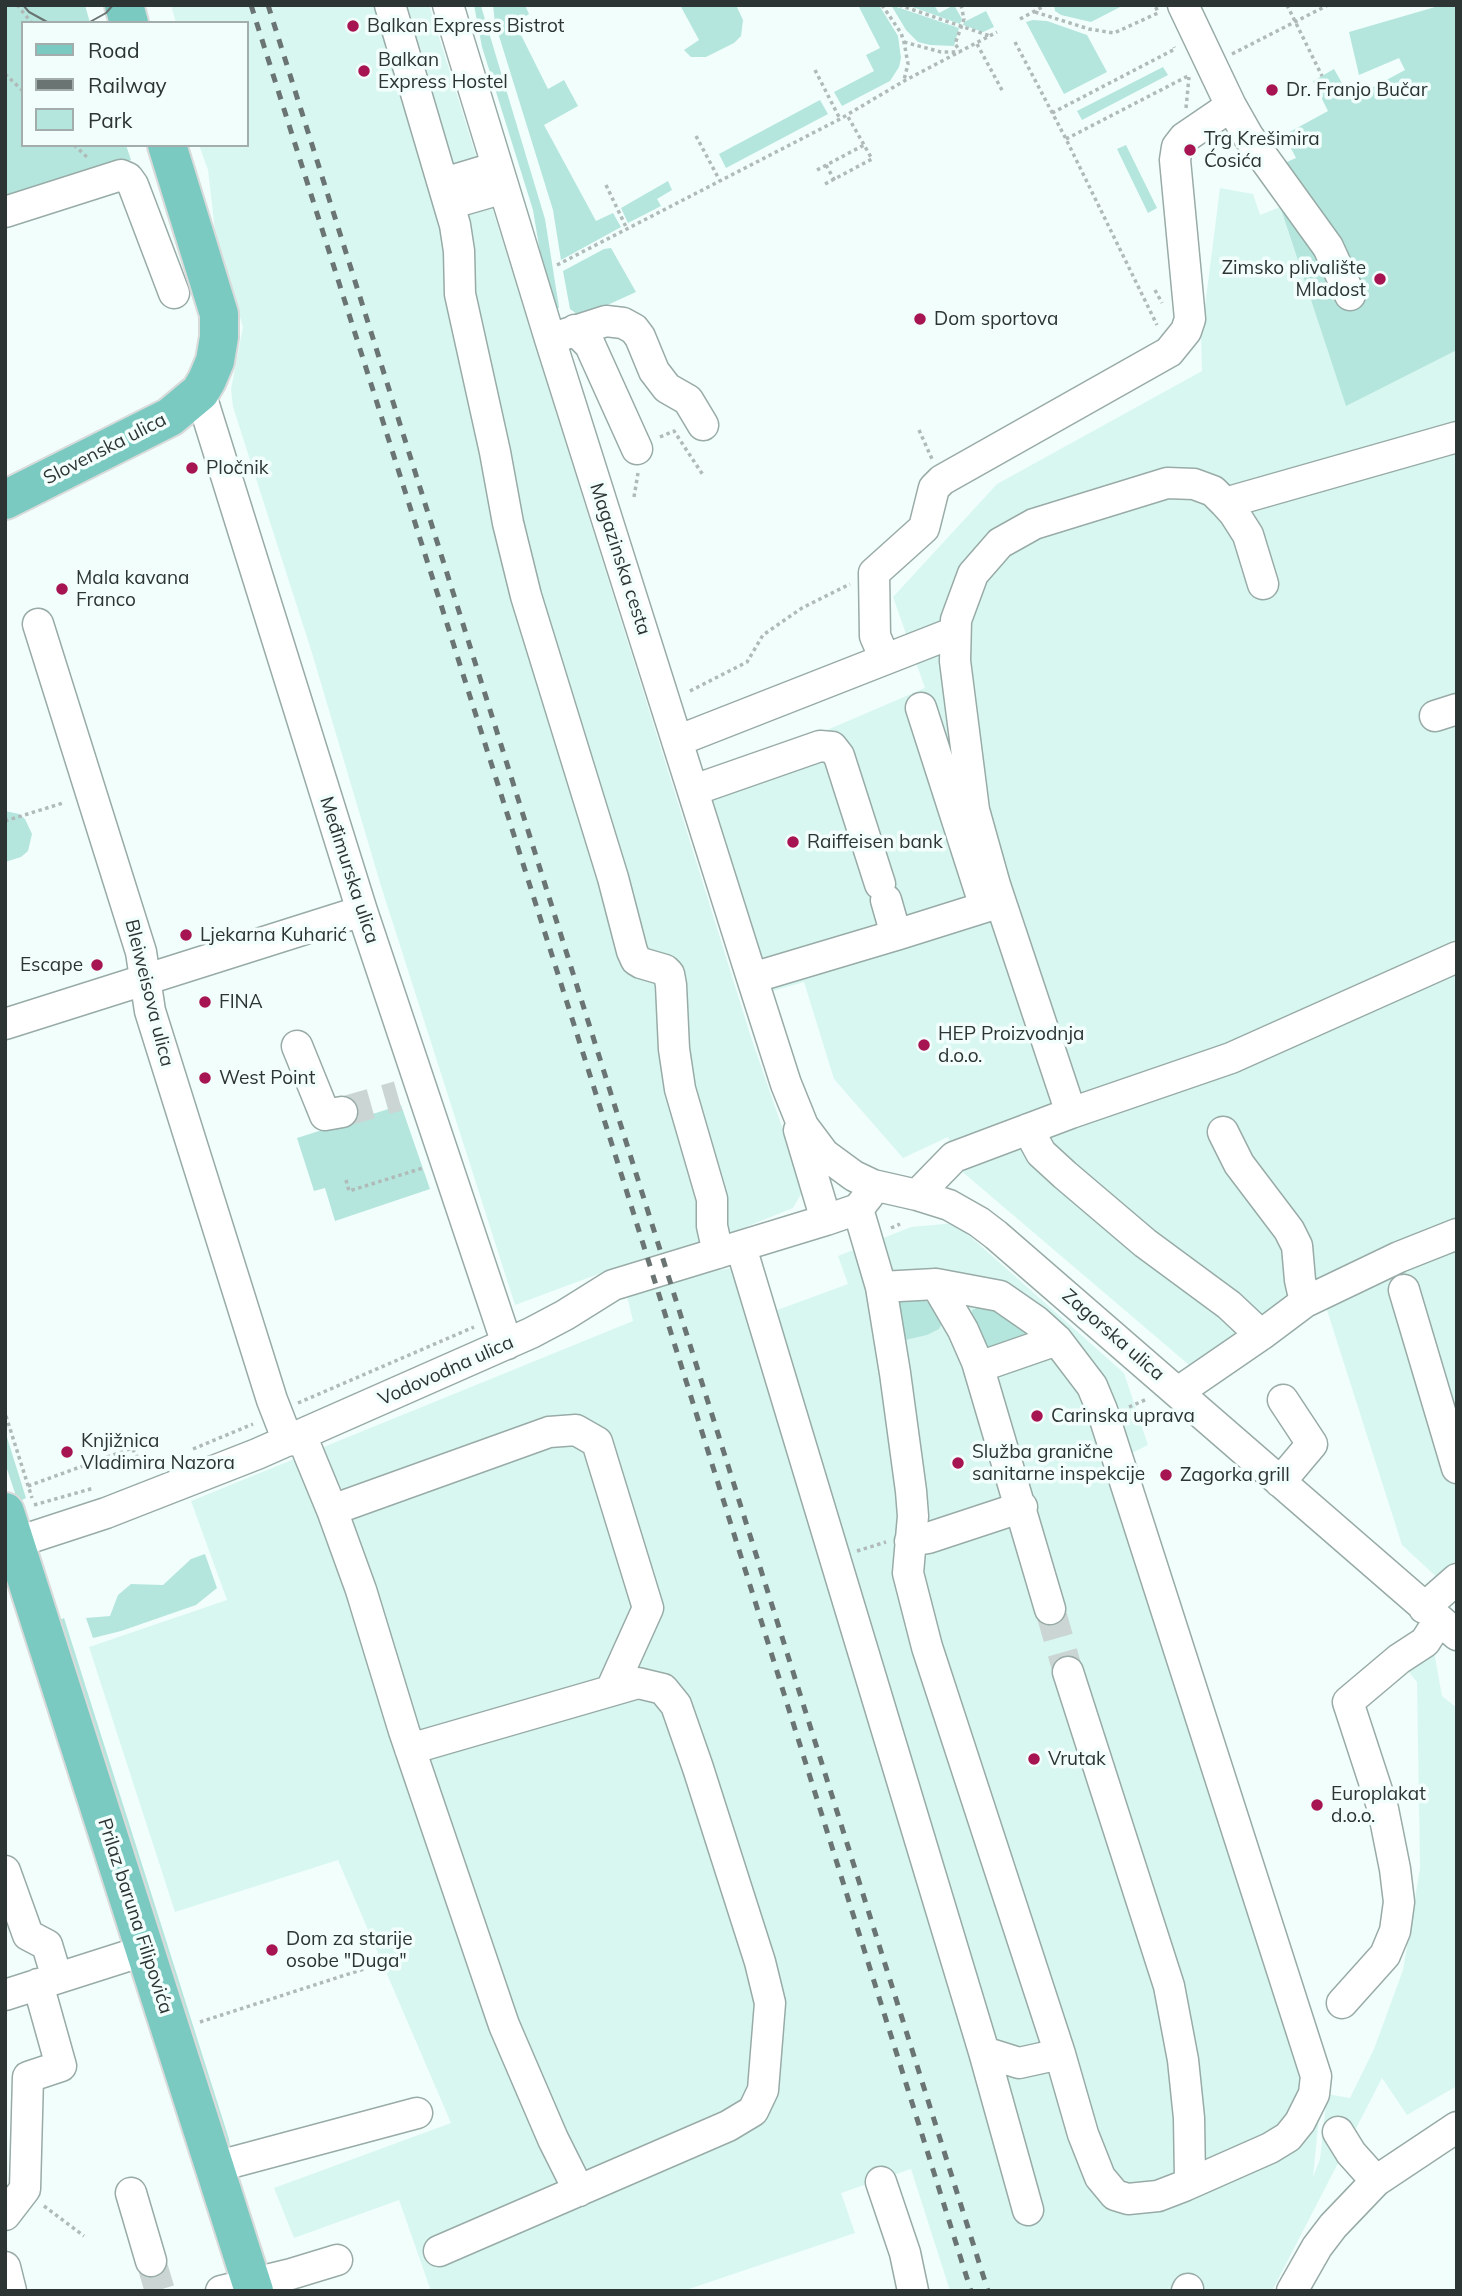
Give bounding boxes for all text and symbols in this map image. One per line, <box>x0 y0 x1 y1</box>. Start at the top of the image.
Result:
place label: Balkan Express Bistrot <box>367 15 564 37</box>
marker: Balkan Express Bistrot <box>345 18 361 34</box>
legend <box>21 21 248 147</box>
text: Road <box>88 37 139 63</box>
place label: Balkan Express Hostel <box>378 49 508 93</box>
marker: Balkan Express Hostel <box>356 63 372 79</box>
text: Railway <box>88 72 167 98</box>
place label: Dr. Franjo Bučar <box>1286 79 1428 101</box>
marker: Dr. Franjo Bučar <box>1264 82 1280 98</box>
text: Park <box>88 107 132 133</box>
place label: Trg Krešimira Ćosića <box>1204 128 1320 172</box>
marker: Trg Krešimira Ćosića <box>1182 142 1198 158</box>
place label: Zimsko plivalište Mladost <box>1222 257 1366 301</box>
marker: Zimsko plivalište Mladost <box>1372 271 1388 287</box>
place label: Dom sportova <box>934 308 1058 330</box>
marker: Dom sportova <box>912 311 928 327</box>
street label: Slovenska ulica <box>40 408 170 490</box>
place label: Pločnik <box>206 457 269 479</box>
marker: Pločnik <box>184 460 200 476</box>
street label: Magazinska cesta <box>585 480 655 638</box>
place label: Mala kavana Franco <box>76 567 189 611</box>
marker: Mala kavana Franco <box>54 581 70 597</box>
street label: Međimurska ulica <box>314 794 384 946</box>
place label: Raiffeisen bank <box>807 831 943 853</box>
marker: Raiffeisen bank <box>785 834 801 850</box>
street label: Bleiweisova ulica <box>120 917 178 1069</box>
place label: Ljekarna Kuharić <box>200 924 347 946</box>
marker: Ljekarna Kuharić <box>178 927 194 943</box>
place label: Escape <box>20 954 83 976</box>
marker: Escape <box>89 957 105 973</box>
place label: FINA <box>219 991 263 1013</box>
marker: FINA <box>197 994 213 1010</box>
place label: HEP Proizvodnja d.o.o. <box>938 1023 1084 1067</box>
marker: HEP Proizvodnja d.o.o. <box>916 1037 932 1053</box>
place label: West Point <box>219 1067 315 1089</box>
marker: West Point <box>197 1070 213 1086</box>
street label: Zagorska ulica <box>1057 1284 1169 1386</box>
street label: Vodovodna ulica <box>375 1331 517 1411</box>
place label: Carinska uprava <box>1051 1405 1195 1427</box>
marker: Carinska uprava <box>1029 1408 1045 1424</box>
place label: Knjižnica Vladimira Nazora <box>81 1430 235 1474</box>
place label: Služba granične sanitarne inspekcije <box>972 1441 1145 1485</box>
marker: Knjižnica Vladimira Nazora <box>59 1444 75 1460</box>
marker: Služba granične sanitarne inspekcije <box>950 1455 966 1471</box>
place label: Zagorka grill <box>1180 1464 1290 1486</box>
marker: Zagorka grill <box>1158 1467 1174 1483</box>
place label: Vrutak <box>1048 1748 1106 1770</box>
marker: Vrutak <box>1026 1751 1042 1767</box>
place label: Europlakat d.o.o. <box>1331 1783 1426 1827</box>
marker: Europlakat d.o.o. <box>1309 1797 1325 1813</box>
street label: Prilaz baruna Filipovića <box>93 1815 177 2017</box>
place label: Dom za starije osobe "Duga" <box>286 1928 412 1972</box>
marker: Dom za starije osobe "Duga" <box>264 1942 280 1958</box>

